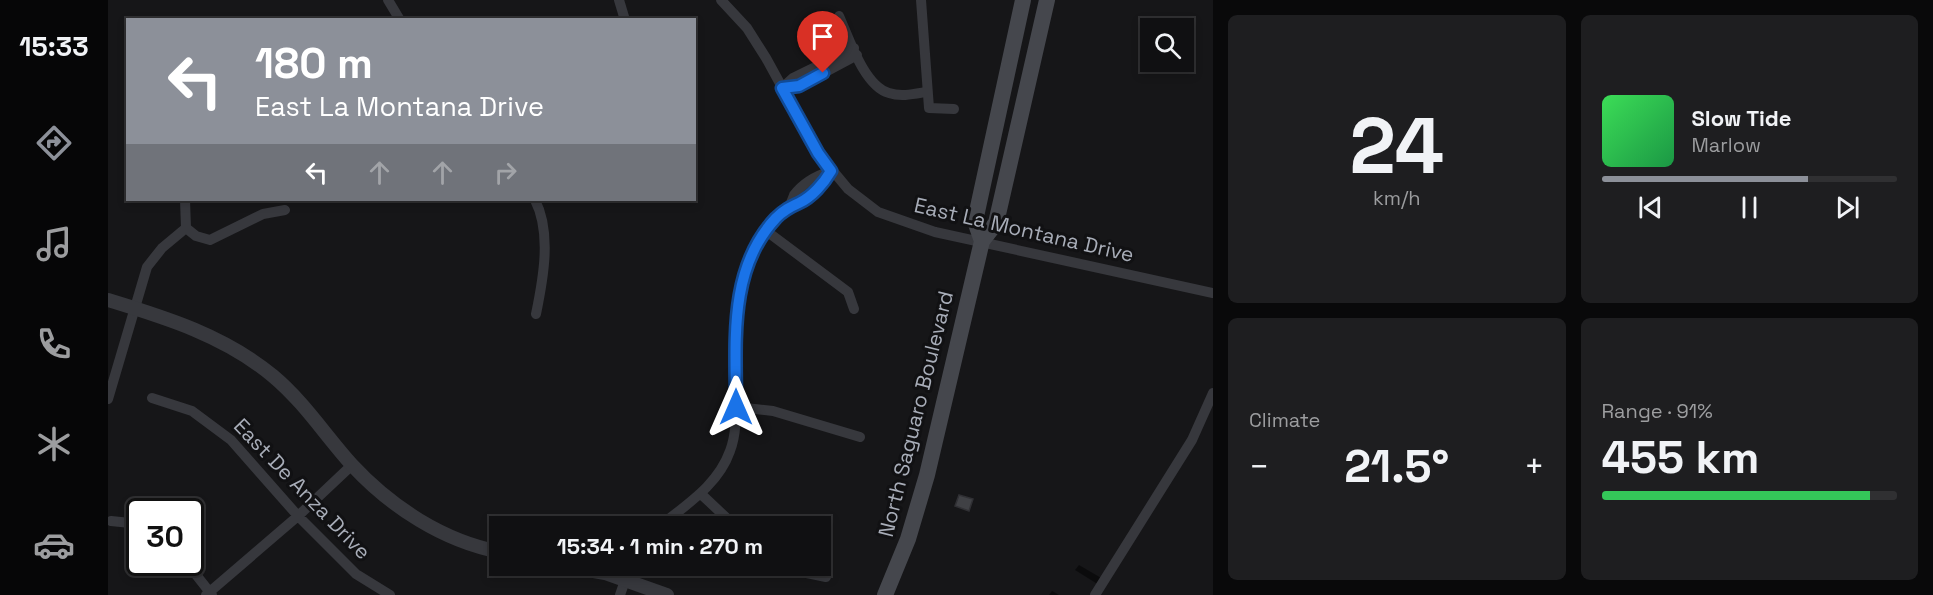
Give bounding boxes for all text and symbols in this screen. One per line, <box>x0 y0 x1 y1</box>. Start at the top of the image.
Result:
pin <box>797 11 848 73</box>
map controls <box>1140 18 1194 72</box>
button: search <box>1140 18 1194 72</box>
icon: arrive <box>806 20 839 53</box>
text: 15:33 <box>19 29 89 64</box>
text: 180 m <box>255 37 373 90</box>
icon: left <box>156 42 234 120</box>
text: East La Montana Drive <box>255 89 544 124</box>
text: 24 <box>1349 96 1444 196</box>
text: Slow Tide <box>1692 104 1792 132</box>
icon: directions <box>33 122 75 164</box>
text: Marlow <box>1692 132 1761 158</box>
icon: left <box>300 156 333 189</box>
icon: ahead <box>363 156 396 189</box>
icon: ahead <box>426 156 459 189</box>
icon: right <box>489 156 522 189</box>
text: km/h <box>1373 185 1421 211</box>
street label: East La Montana Drive <box>912 191 1137 268</box>
icon: previous <box>1634 191 1667 224</box>
icon: pause <box>1733 191 1766 224</box>
icon: next <box>1831 191 1864 224</box>
icon: music <box>33 223 75 265</box>
street label: North Saguaro Boulevard <box>872 288 959 540</box>
icon: phone <box>33 323 75 365</box>
position arrow <box>704 375 768 439</box>
text: Range · 91% <box>1602 398 1713 424</box>
text: Climate <box>1249 407 1320 433</box>
street label: East De Anza Drive <box>228 412 377 565</box>
icon: climate <box>33 423 75 465</box>
text: 455 km <box>1602 429 1759 486</box>
text: 21.5° <box>1344 438 1449 495</box>
text: − <box>1249 446 1269 488</box>
text: + <box>1524 446 1545 488</box>
speed limit sign: 30 <box>126 498 204 576</box>
icon: car <box>33 524 75 566</box>
text: 15:34 · 1 min · 270 m <box>557 532 763 560</box>

